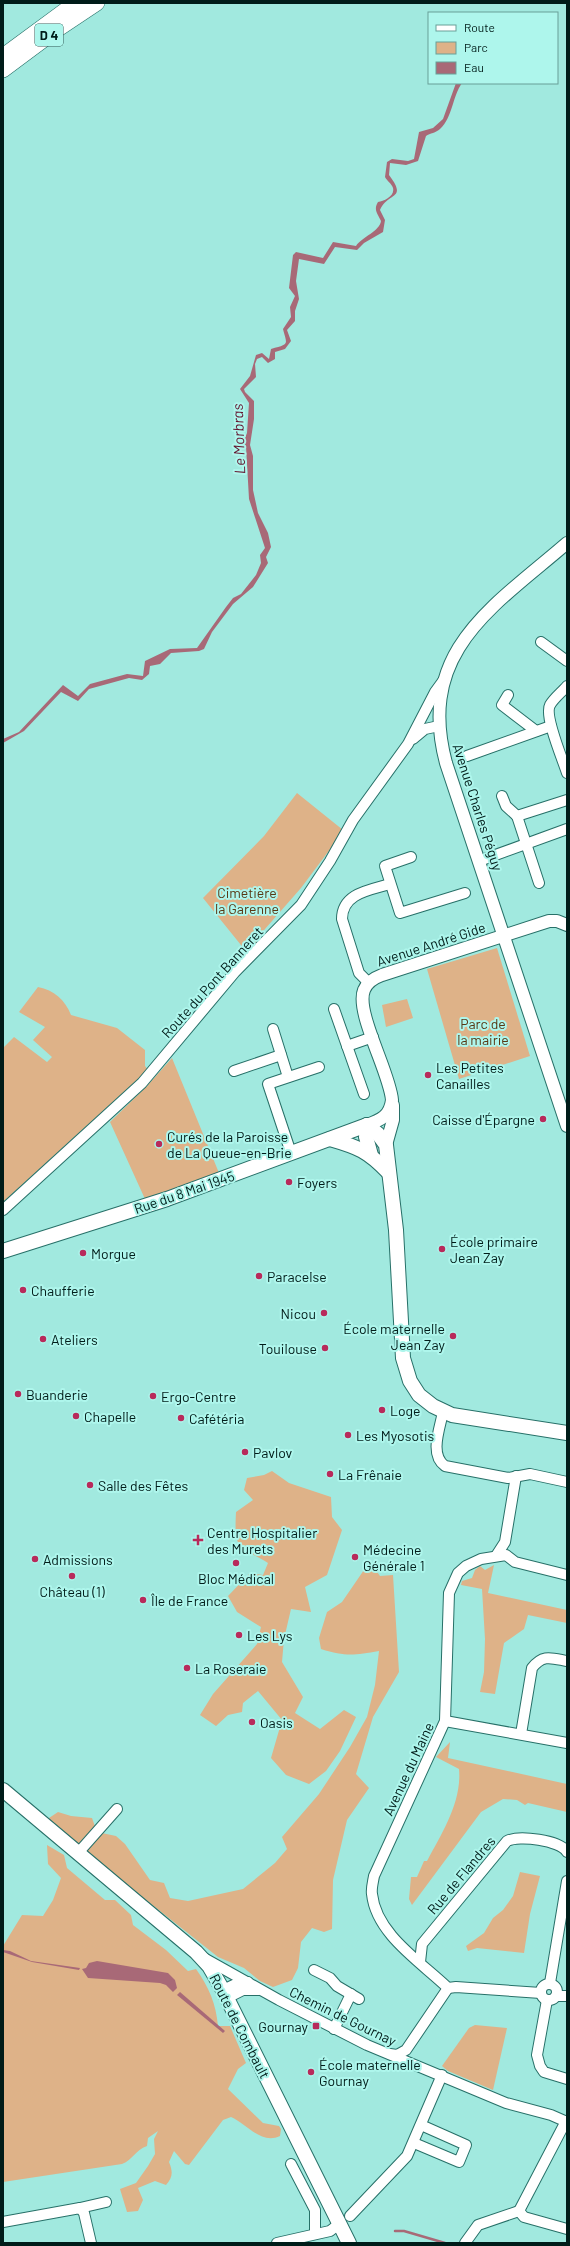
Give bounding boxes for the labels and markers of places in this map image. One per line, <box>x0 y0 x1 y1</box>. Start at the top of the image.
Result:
place label: Les Petites Canailles <box>436 1059 504 1092</box>
marker: Les Petites Canailles <box>423 1070 433 1080</box>
place label: Caisse d'Épargne <box>432 1111 535 1128</box>
marker: Caisse d'Épargne <box>538 1114 548 1124</box>
place label: Curés de la Paroisse de La Queue-en-Brie <box>167 1128 292 1161</box>
marker: Curés de la Paroisse de La Queue-en-Brie <box>154 1139 164 1149</box>
place label: Foyers <box>297 1174 337 1191</box>
marker: Foyers <box>284 1177 294 1187</box>
place label: École primaire Jean Zay <box>450 1233 538 1266</box>
marker: École primaire Jean Zay <box>437 1244 447 1254</box>
place label: Morgue <box>91 1245 136 1262</box>
marker: Morgue <box>78 1248 88 1258</box>
place label: Paracelse <box>267 1268 327 1285</box>
marker: Paracelse <box>254 1271 264 1281</box>
place label: Chaufferie <box>31 1282 95 1299</box>
marker: Chaufferie <box>18 1285 28 1295</box>
place label: Nicou <box>281 1305 316 1322</box>
marker: Nicou <box>319 1308 329 1318</box>
place label: École maternelle Jean Zay <box>343 1320 446 1353</box>
place label: Ateliers <box>51 1331 98 1348</box>
marker: École maternelle Jean Zay <box>448 1331 458 1341</box>
marker: Ateliers <box>38 1334 48 1344</box>
place label: Touilouse <box>259 1340 317 1357</box>
marker: Touilouse <box>320 1343 330 1353</box>
place label: Buanderie <box>26 1386 88 1403</box>
place label: Ergo-Centre <box>161 1388 236 1405</box>
marker: Buanderie <box>13 1389 23 1399</box>
marker: Ergo-Centre <box>148 1391 158 1401</box>
place label: Loge <box>390 1402 421 1419</box>
marker: Loge <box>377 1405 387 1415</box>
place label: Chapelle <box>84 1408 136 1425</box>
place label: Cafétéria <box>189 1410 244 1427</box>
marker: Chapelle <box>71 1411 81 1421</box>
marker: Cafétéria <box>176 1413 186 1423</box>
place label: Les Myosotis <box>356 1427 435 1444</box>
marker: Les Myosotis <box>343 1430 353 1440</box>
place label: Pavlov <box>253 1444 293 1461</box>
marker: Pavlov <box>240 1447 250 1457</box>
place label: La Frênaie <box>338 1466 402 1483</box>
marker: La Frênaie <box>325 1469 335 1479</box>
place label: Salle des Fêtes <box>98 1477 188 1494</box>
marker: Salle des Fêtes <box>85 1480 95 1490</box>
place label: Centre Hospitalier des Murets <box>207 1524 317 1557</box>
marker: Centre Hospitalier des Murets <box>192 1534 204 1546</box>
place label: Médecine Générale 1 <box>363 1541 425 1574</box>
place label: Admissions <box>43 1551 113 1568</box>
marker: Médecine Générale 1 <box>350 1552 360 1562</box>
marker: Admissions <box>30 1554 40 1564</box>
marker: Bloc Médical <box>231 1558 241 1568</box>
place label: Bloc Médical <box>198 1570 274 1587</box>
marker: Château (1) <box>67 1571 77 1581</box>
place label: Château (1) <box>39 1583 105 1600</box>
place label: Île de France <box>151 1592 228 1609</box>
marker: Île de France <box>138 1595 148 1605</box>
place label: Les Lys <box>247 1627 293 1644</box>
marker: Les Lys <box>234 1630 244 1640</box>
place label: La Roseraie <box>195 1660 267 1677</box>
marker: La Roseraie <box>182 1663 192 1673</box>
place label: Oasis <box>260 1714 293 1731</box>
marker: Oasis <box>247 1717 257 1727</box>
place label: Gournay <box>258 2018 309 2035</box>
marker: Gournay <box>311 2021 321 2031</box>
place label: École maternelle Gournay <box>319 2056 421 2089</box>
marker: École maternelle Gournay <box>306 2067 316 2077</box>

